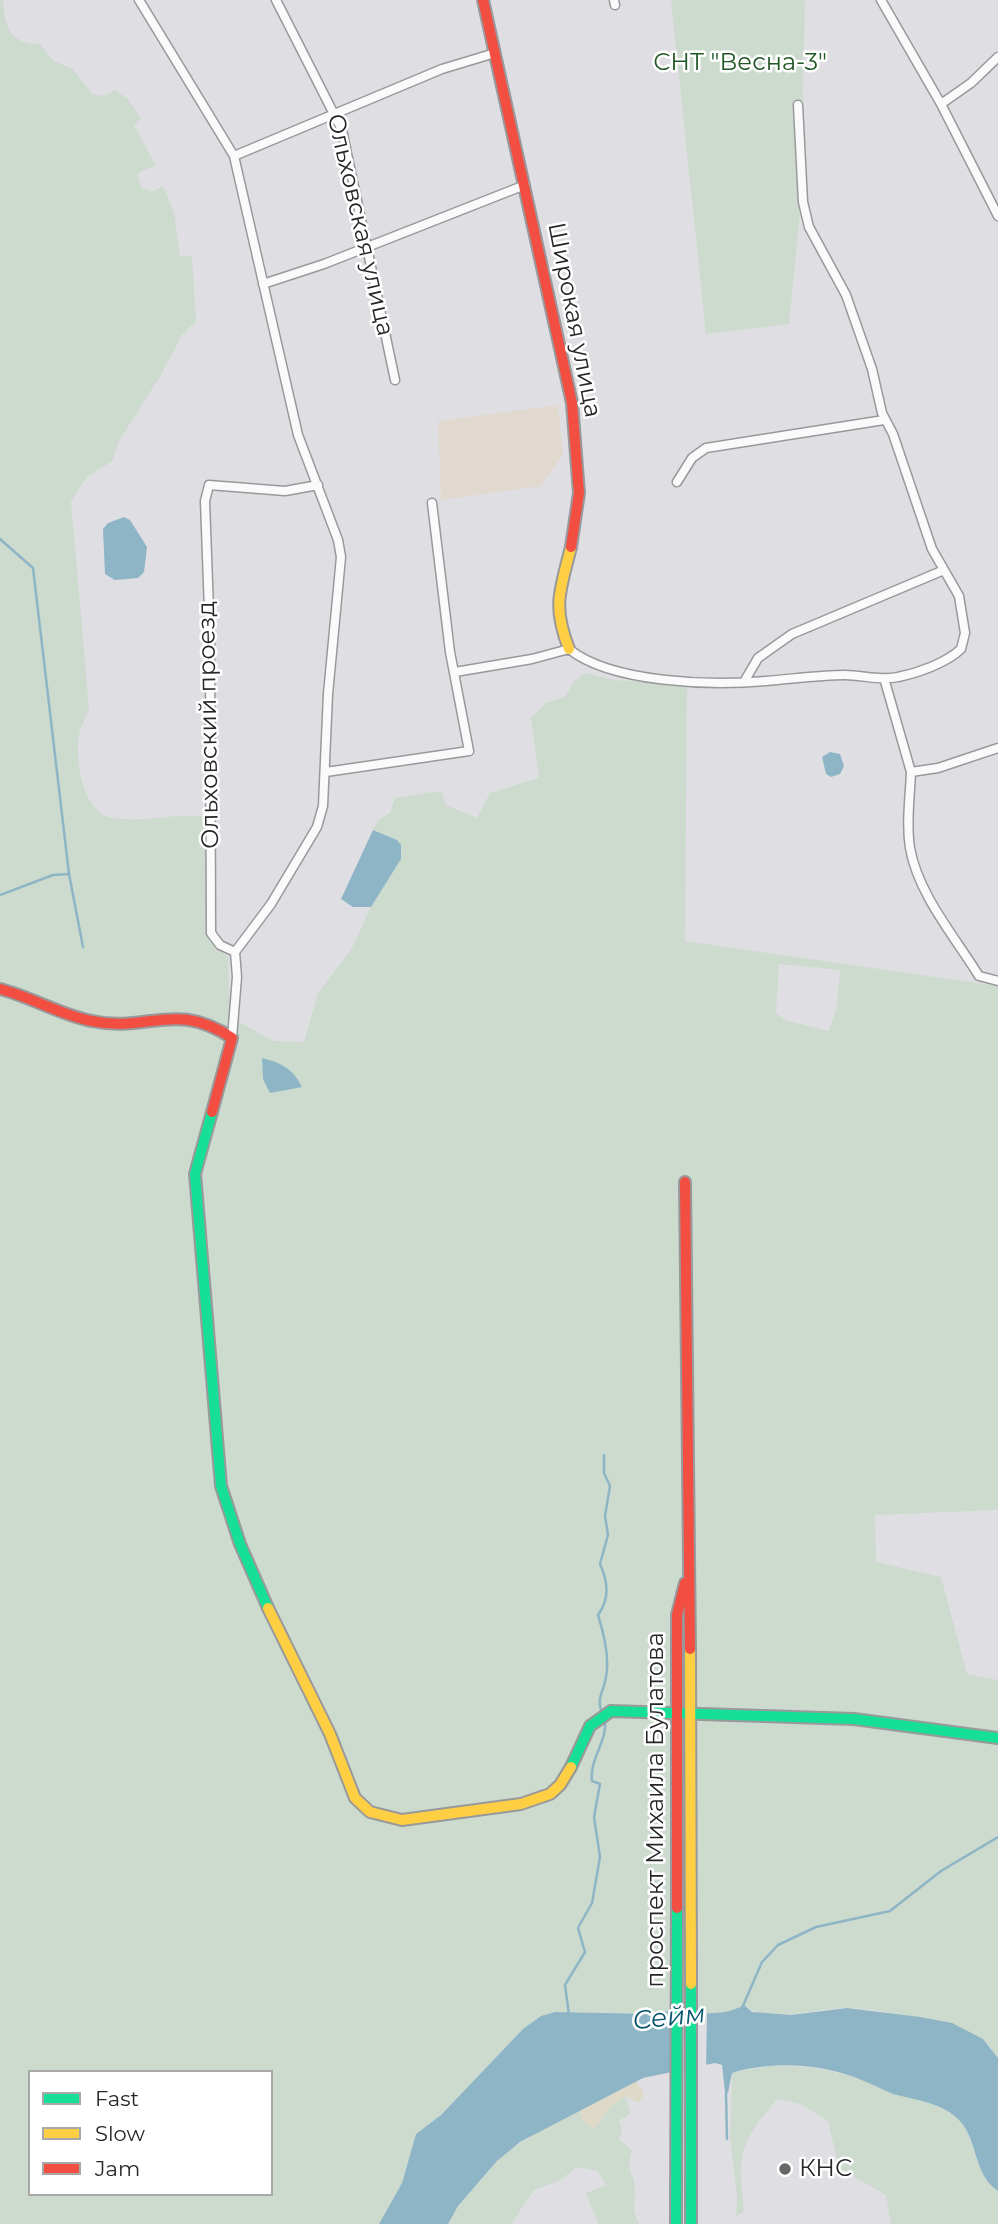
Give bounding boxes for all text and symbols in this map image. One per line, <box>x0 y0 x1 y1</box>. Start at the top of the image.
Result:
park label: СНТ "Весна-3" <box>653 49 827 77</box>
street label: Ольховская улица <box>320 111 400 339</box>
street label: Широкая улица <box>541 220 607 420</box>
street label: Ольховский проезд <box>192 601 226 849</box>
street label: проспект Михаила Булатова <box>642 1632 670 1988</box>
water label: Сейм <box>631 1999 707 2037</box>
legend <box>28 2070 273 2196</box>
text: Fast <box>95 2086 139 2111</box>
text: Slow <box>95 2121 145 2146</box>
place label: КНС <box>799 2155 852 2183</box>
text: Jam <box>95 2156 140 2181</box>
marker: КНС <box>777 2161 793 2177</box>

